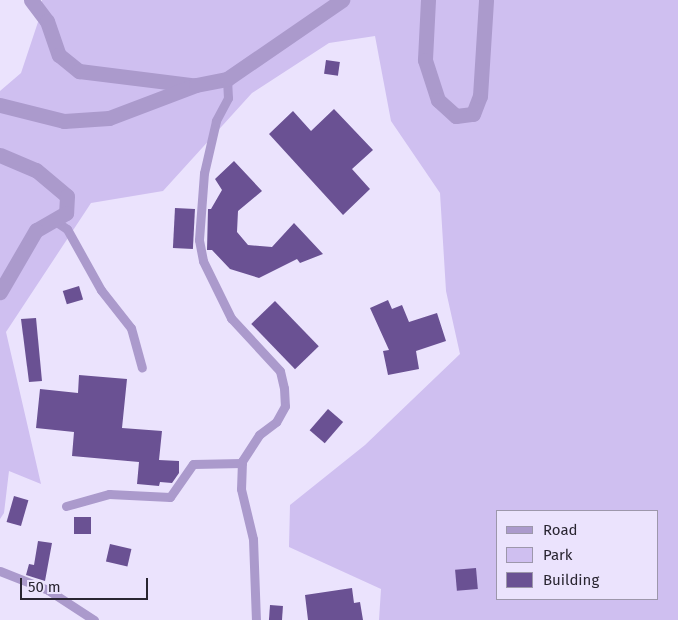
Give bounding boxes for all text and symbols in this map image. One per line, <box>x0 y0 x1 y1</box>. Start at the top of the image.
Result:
legend <box>496 510 658 600</box>
text: Road <box>543 521 578 539</box>
text: Park <box>543 546 573 564</box>
scale bar <box>22 568 150 600</box>
text: Building <box>543 571 599 589</box>
text: 50 m <box>28 578 61 596</box>

